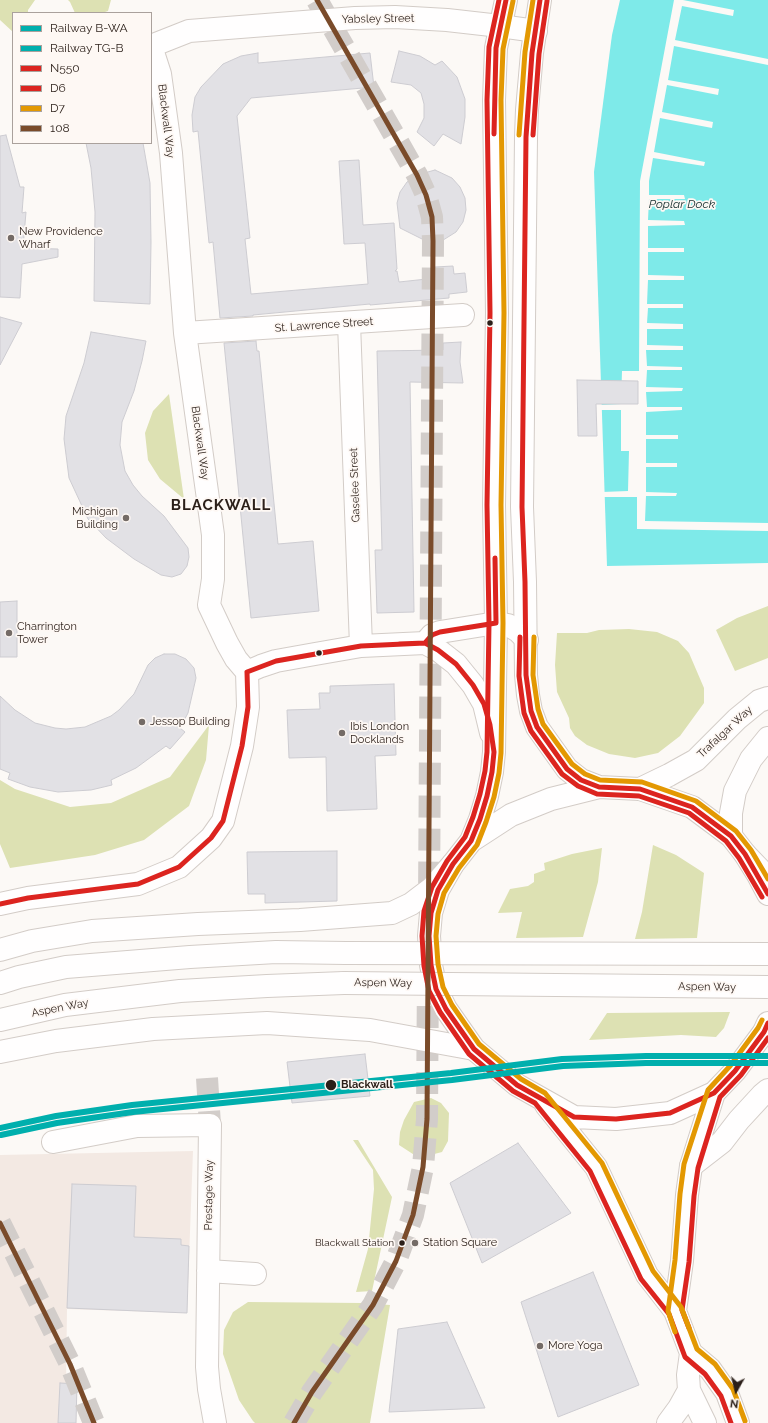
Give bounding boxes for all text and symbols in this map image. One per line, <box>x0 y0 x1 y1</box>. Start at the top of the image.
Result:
legend <box>12 12 152 144</box>
street label: Yabsley Street <box>341 12 415 26</box>
text: Railway B-WA <box>50 21 128 35</box>
text: Railway TG-B <box>50 41 123 55</box>
text: N550 <box>50 61 80 75</box>
text: D6 <box>50 81 66 95</box>
street label: Blackwall Way <box>155 83 177 159</box>
text: D7 <box>50 101 65 115</box>
text: 108 <box>50 121 70 135</box>
water label: Poplar Dock <box>649 197 715 211</box>
place label: New Providence Wharf <box>19 225 103 251</box>
marker: New Providence Wharf <box>6 233 16 243</box>
street label: St. Lawrence Street <box>274 315 374 335</box>
unlabelled marker <box>485 318 495 328</box>
street label: Blackwall Way <box>188 405 212 481</box>
street label: Gaselee Street <box>347 447 363 523</box>
district label: BLACKWALL <box>171 496 271 514</box>
place label: Michigan Building <box>72 505 118 531</box>
marker: Michigan Building <box>121 513 131 523</box>
place label: Charrington Tower <box>17 620 77 646</box>
marker: Charrington Tower <box>4 628 14 638</box>
unlabelled marker <box>314 648 324 658</box>
street label: Trafalgar Way <box>695 703 755 761</box>
place label: Jessop Building <box>150 715 230 729</box>
marker: Jessop Building <box>137 717 147 727</box>
place label: Ibis London Docklands <box>350 720 409 746</box>
marker: Ibis London Docklands <box>337 728 347 738</box>
street label: Aspen Way <box>354 976 412 990</box>
street label: Aspen Way <box>678 980 736 994</box>
street label: Aspen Way <box>30 996 90 1020</box>
marker: Blackwall <box>324 1078 338 1092</box>
place label: Blackwall <box>341 1078 393 1092</box>
street label: Prestage Way <box>202 1160 216 1230</box>
place label: Station Square <box>423 1236 497 1250</box>
place label: Blackwall Station <box>315 1237 394 1249</box>
marker: Blackwall Station <box>397 1238 407 1248</box>
marker: Station Square <box>410 1238 420 1248</box>
place label: More Yoga <box>548 1339 603 1353</box>
marker: More Yoga <box>535 1341 545 1351</box>
north arrow <box>716 1371 756 1411</box>
text: N <box>729 1396 739 1410</box>

